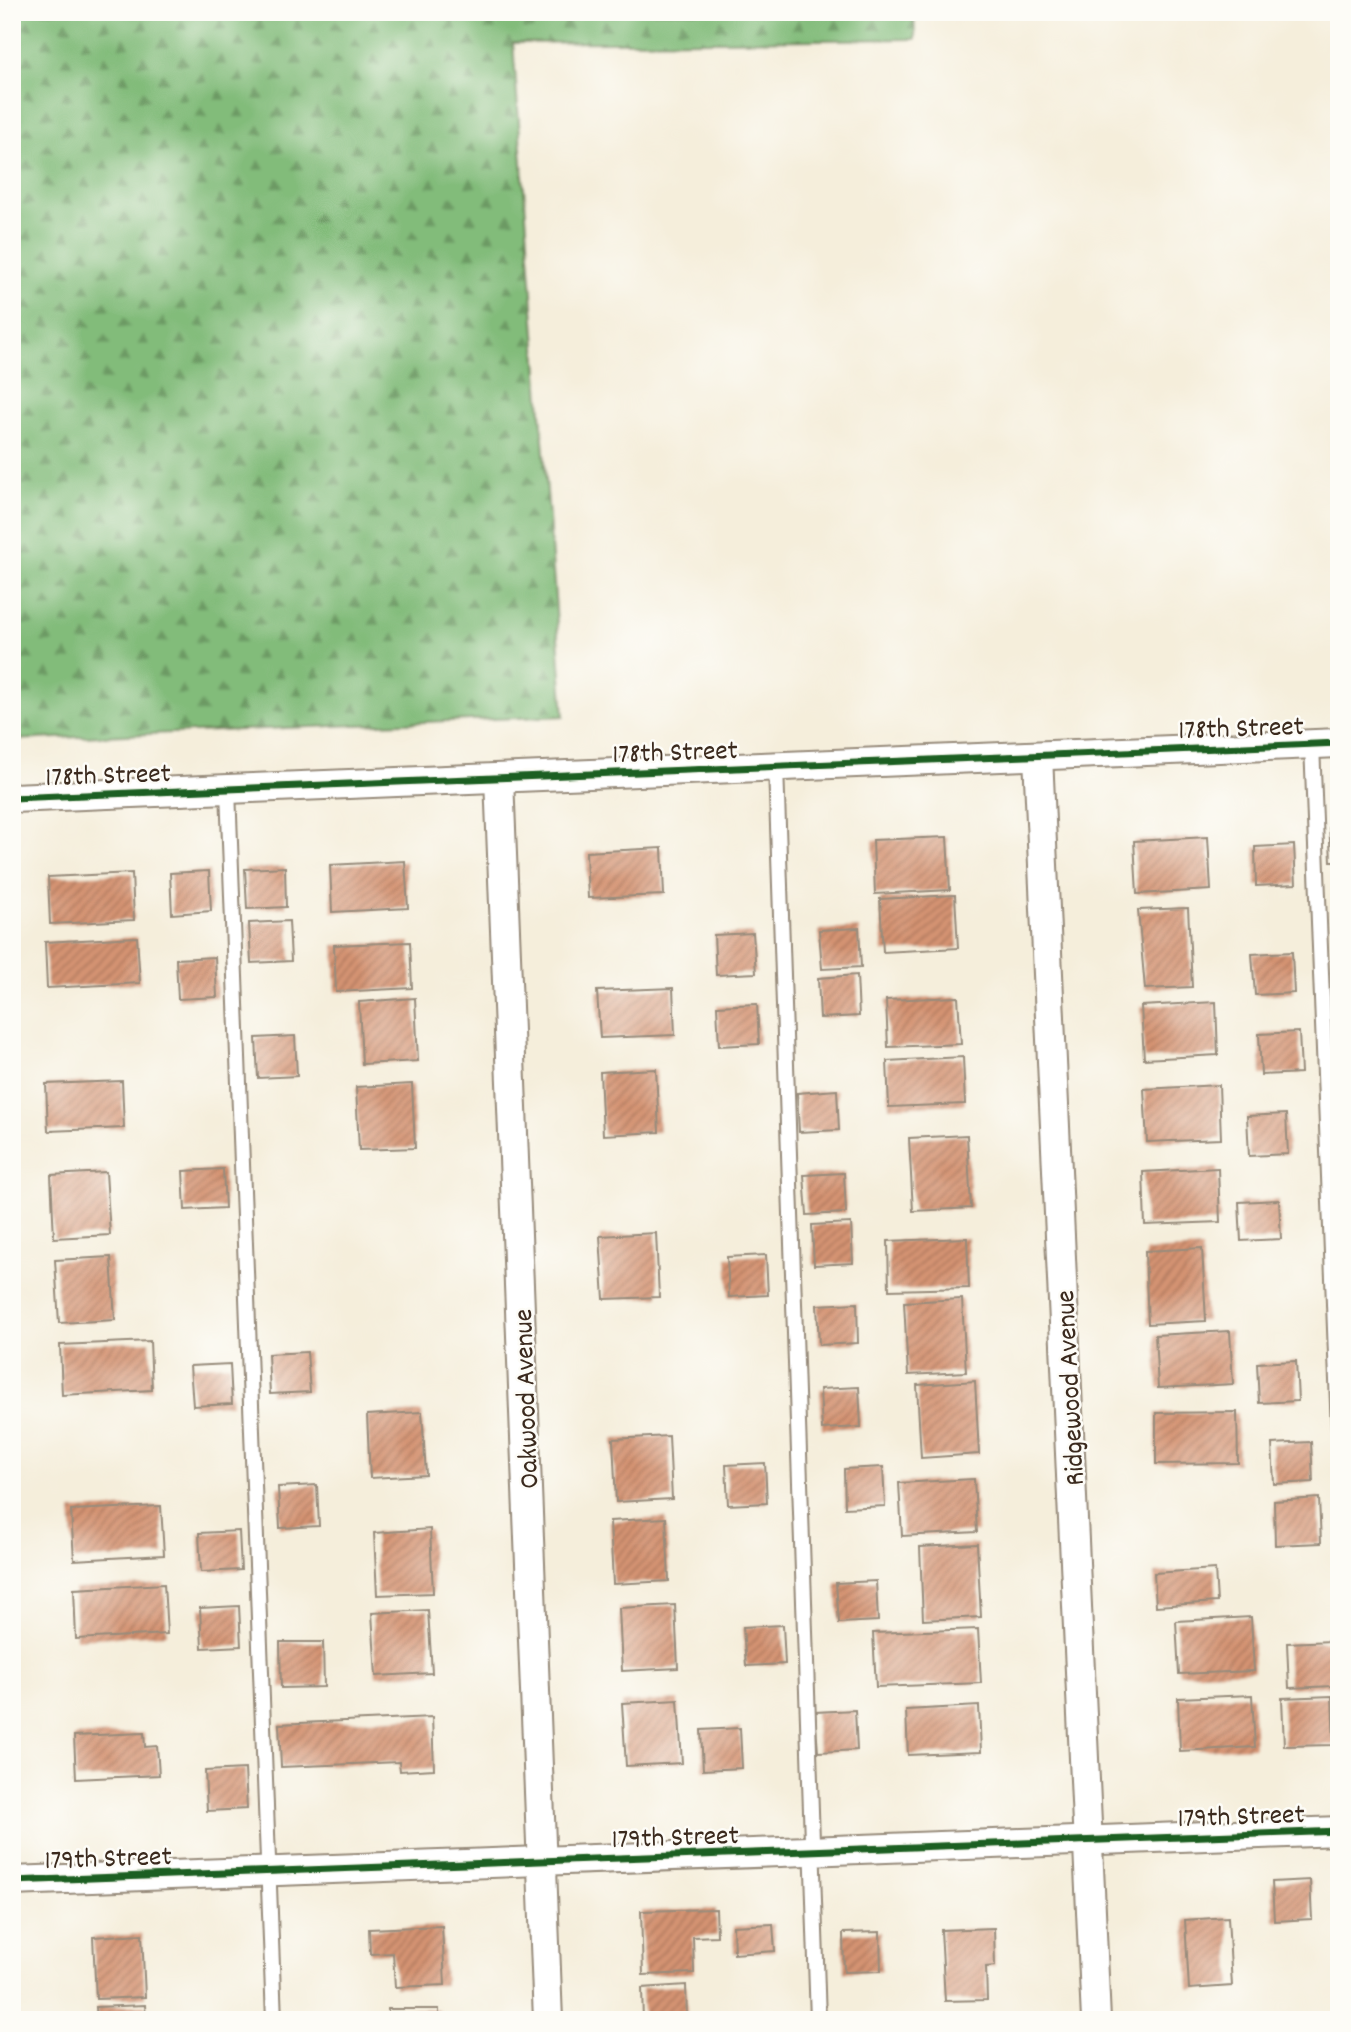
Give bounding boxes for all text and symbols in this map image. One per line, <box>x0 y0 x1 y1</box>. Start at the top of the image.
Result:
street label: 178th Street <box>1178 709 1305 753</box>
street label: 178th Street <box>612 733 739 777</box>
street label: 178th Street <box>45 756 172 800</box>
street label: Ridgewood Avenue <box>1048 1289 1098 1486</box>
street label: Oakwood Avenue <box>506 1308 552 1489</box>
street label: 179th Street <box>1177 1797 1305 1841</box>
street label: 179th Street <box>611 1818 739 1862</box>
street label: 179th Street <box>44 1839 172 1883</box>

